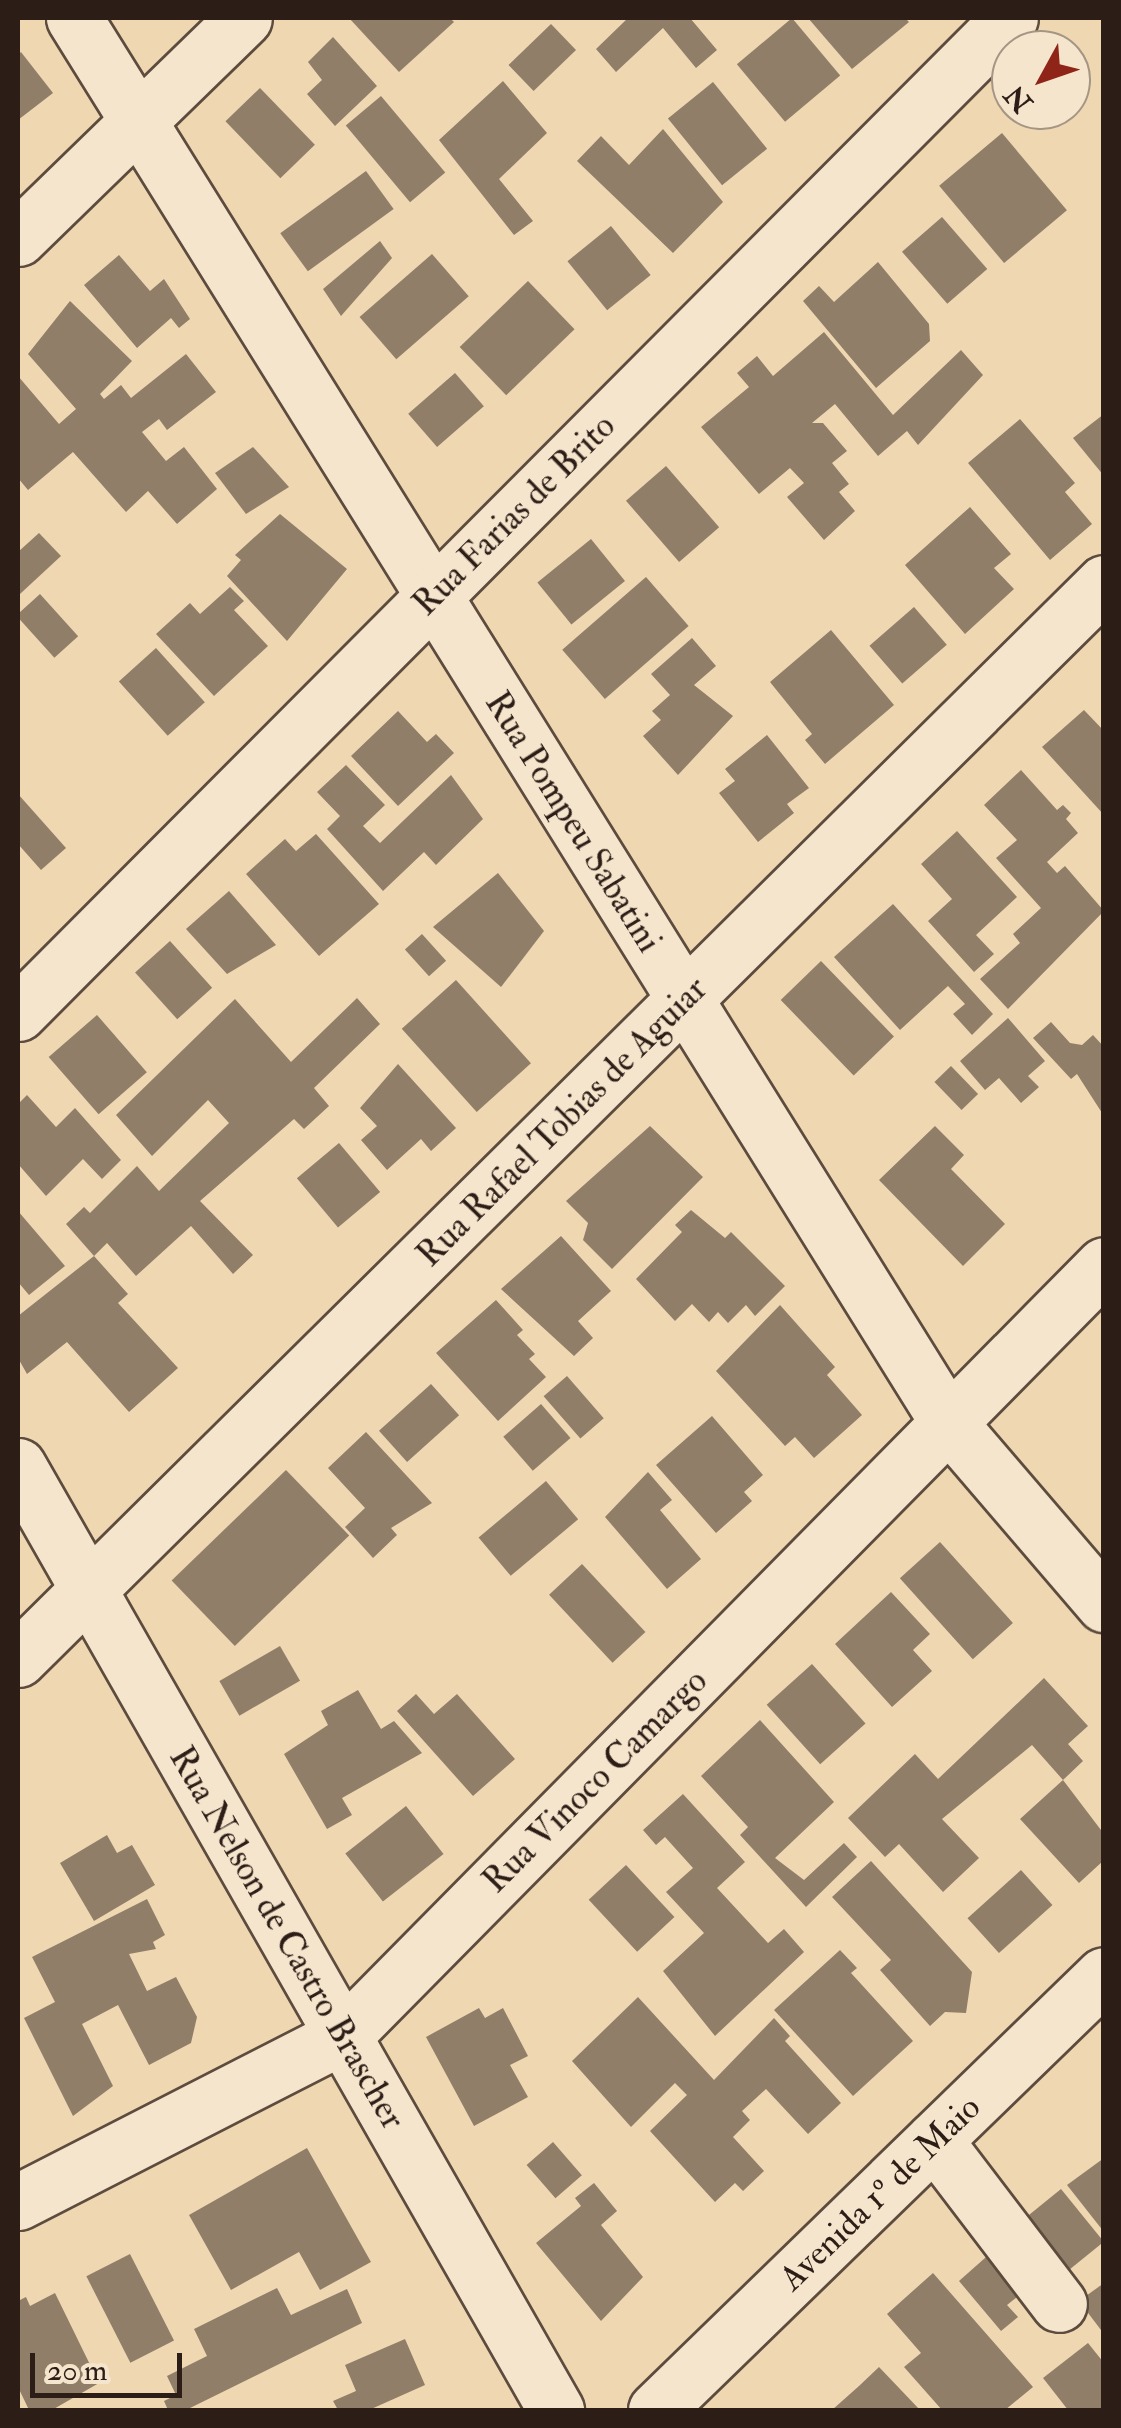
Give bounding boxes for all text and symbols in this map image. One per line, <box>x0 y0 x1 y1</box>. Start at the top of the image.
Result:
north arrow <box>991 30 1091 130</box>
text: N <box>998 77 1041 119</box>
street label: Rua Farias de Brito <box>404 405 624 625</box>
street label: Rua Pompeu Sabatini <box>476 684 670 960</box>
street label: Rua Rafael Tobias de Aguiar <box>408 968 716 1276</box>
street label: Rua Vinoco Camargo <box>474 1660 716 1902</box>
street label: Rua Nelson de Castro Brascher <box>160 1739 414 2137</box>
street label: Avenida 1º de Maio <box>771 2087 989 2299</box>
scale bar <box>35 2333 188 2395</box>
text: 20 m <box>47 2352 107 2389</box>

